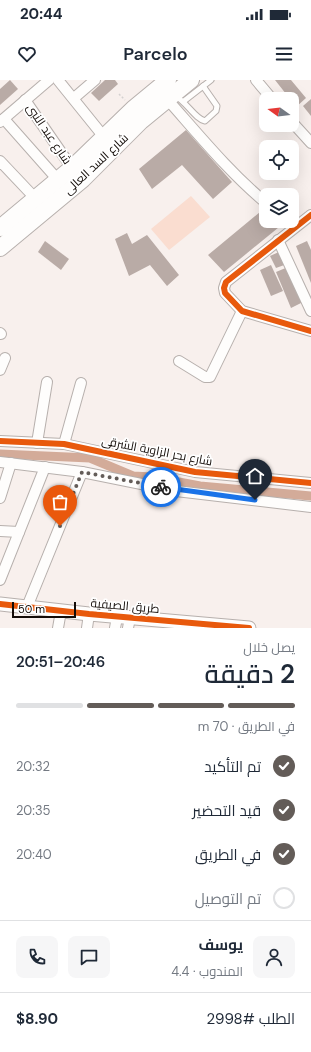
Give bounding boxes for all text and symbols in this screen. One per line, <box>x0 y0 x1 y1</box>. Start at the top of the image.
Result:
text: 20:44 <box>20 4 62 24</box>
text: Parcelo <box>123 42 188 66</box>
icon: heart <box>16 43 38 65</box>
icon: menu <box>273 43 295 65</box>
north arrow <box>259 92 299 132</box>
map controls <box>259 92 299 228</box>
street label: شارع عبد النبى <box>23 100 75 168</box>
street label: شارع السد العالى <box>60 130 132 198</box>
button: locate <box>259 140 299 180</box>
button: layers <box>259 188 299 228</box>
street label: شارع بحر الزاوية الشرقى <box>100 432 214 470</box>
pin <box>238 459 272 500</box>
icon: home <box>244 465 266 487</box>
courier <box>141 467 181 507</box>
icon: bike <box>150 476 172 498</box>
pin <box>43 485 77 526</box>
icon: bag <box>49 491 71 513</box>
street label: طريق الصيفية <box>90 595 160 617</box>
scale bar <box>12 600 76 619</box>
text: 50 m <box>18 602 45 616</box>
text: يصل خلال <box>243 639 295 656</box>
text: 20:46–20:51 <box>16 652 105 672</box>
text: 2 دقيقة <box>204 657 295 691</box>
text: في الطريق · 70 m <box>198 718 295 735</box>
icon: check <box>273 755 295 777</box>
text: تم التأكيد <box>204 757 261 777</box>
text: 20:32 <box>16 758 50 775</box>
icon: check <box>273 799 295 821</box>
text: قيد التحضير <box>192 801 261 821</box>
text: 20:35 <box>16 802 51 819</box>
icon: check <box>273 843 295 865</box>
text: في الطريق <box>195 845 261 865</box>
text: 20:40 <box>16 846 52 863</box>
text: تم التوصيل <box>195 889 261 909</box>
text: يوسف <box>198 935 243 955</box>
button: phone <box>16 936 58 978</box>
button: chat <box>68 936 110 978</box>
button: person <box>253 936 295 978</box>
text: المندوب · 4.4 <box>171 963 243 980</box>
text: $8.90 <box>16 1009 58 1029</box>
text: الطلب #2998 <box>206 1009 295 1029</box>

